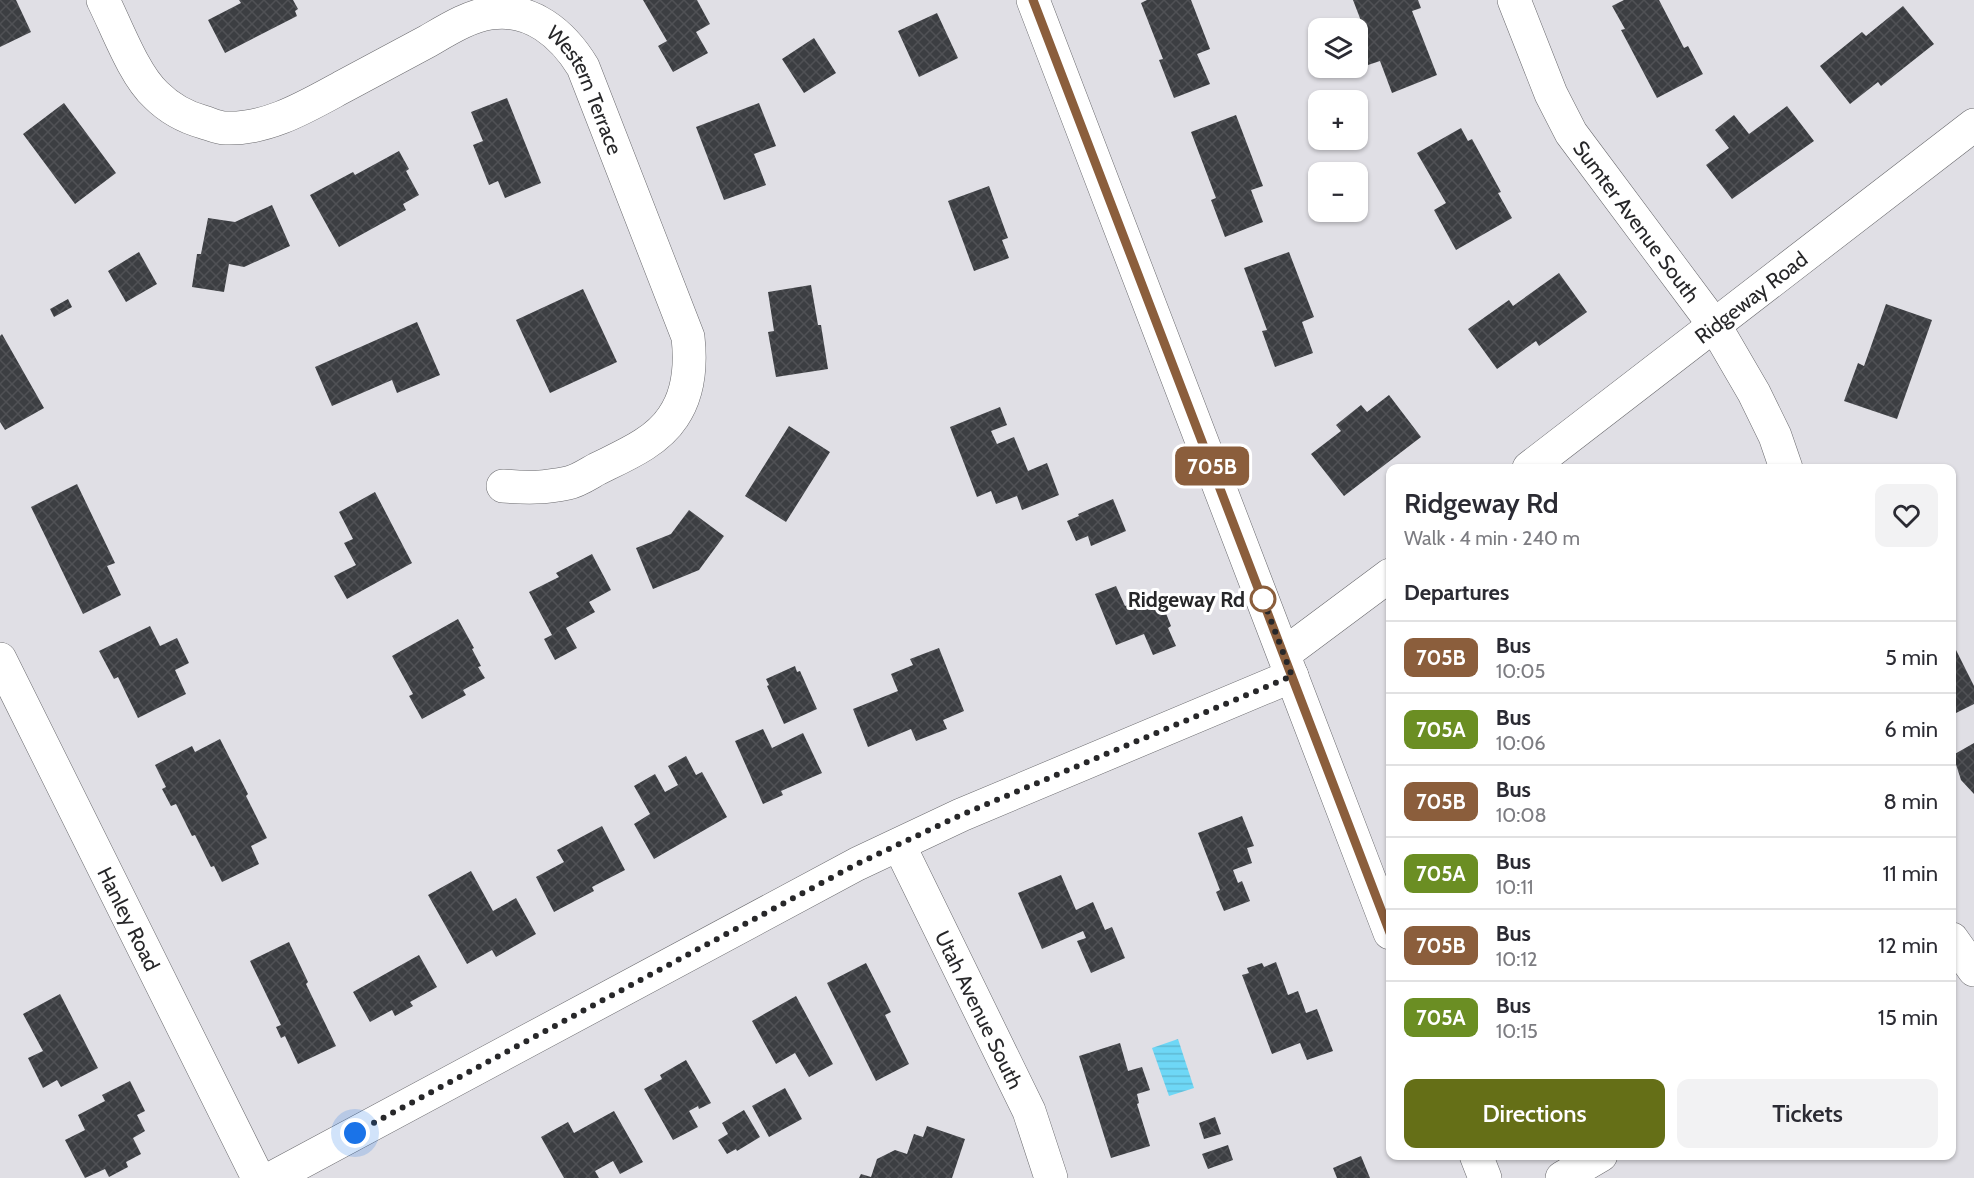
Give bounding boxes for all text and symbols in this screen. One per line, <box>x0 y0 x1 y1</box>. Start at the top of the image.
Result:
map controls <box>1308 18 1368 222</box>
button: layers <box>1308 18 1368 78</box>
street label: Western Terrace <box>542 20 628 158</box>
button: + <box>1308 90 1368 150</box>
street label: Sumter Avenue South <box>1568 136 1705 307</box>
button: − <box>1308 162 1368 222</box>
street label: Ridgeway Road <box>1689 246 1812 348</box>
line badge: 705B <box>1170 446 1254 486</box>
text: 705B <box>1187 454 1237 479</box>
button: heart <box>1875 484 1938 547</box>
text: Ridgeway Rd <box>1404 486 1559 520</box>
text: Walk · 4 min · 240 m <box>1404 526 1580 550</box>
text: Departures <box>1404 579 1509 606</box>
marker: Ridgeway Rd <box>1250 586 1276 612</box>
place label: Ridgeway Rd <box>1128 587 1245 612</box>
text: Bus <box>1496 632 1531 659</box>
text: 5 min <box>1885 644 1938 671</box>
text: 705B <box>1416 645 1466 670</box>
text: 10:05 <box>1496 659 1545 683</box>
text: Bus <box>1496 704 1531 731</box>
text: 6 min <box>1884 716 1938 743</box>
text: 705A <box>1416 717 1466 742</box>
text: 10:06 <box>1496 731 1546 755</box>
text: Bus <box>1496 776 1531 803</box>
text: 8 min <box>1883 788 1938 815</box>
text: 705B <box>1416 789 1466 814</box>
text: 10:08 <box>1496 803 1547 827</box>
text: Bus <box>1496 848 1531 875</box>
text: 11 min <box>1882 860 1938 887</box>
text: 705A <box>1416 861 1466 886</box>
street label: Hanley Road <box>93 863 165 975</box>
text: 10:11 <box>1496 875 1533 899</box>
text: Bus <box>1496 920 1531 947</box>
street label: Utah Avenue South <box>930 926 1029 1093</box>
text: 12 min <box>1878 932 1938 959</box>
text: 705B <box>1416 933 1466 958</box>
text: 10:12 <box>1496 947 1537 971</box>
text: Bus <box>1496 992 1531 1019</box>
text: 15 min <box>1878 1004 1938 1031</box>
text: 705A <box>1416 1005 1466 1030</box>
text: 10:15 <box>1496 1019 1538 1043</box>
button: Directions <box>1404 1079 1665 1148</box>
button: Tickets <box>1677 1079 1938 1148</box>
your location <box>340 1118 370 1148</box>

